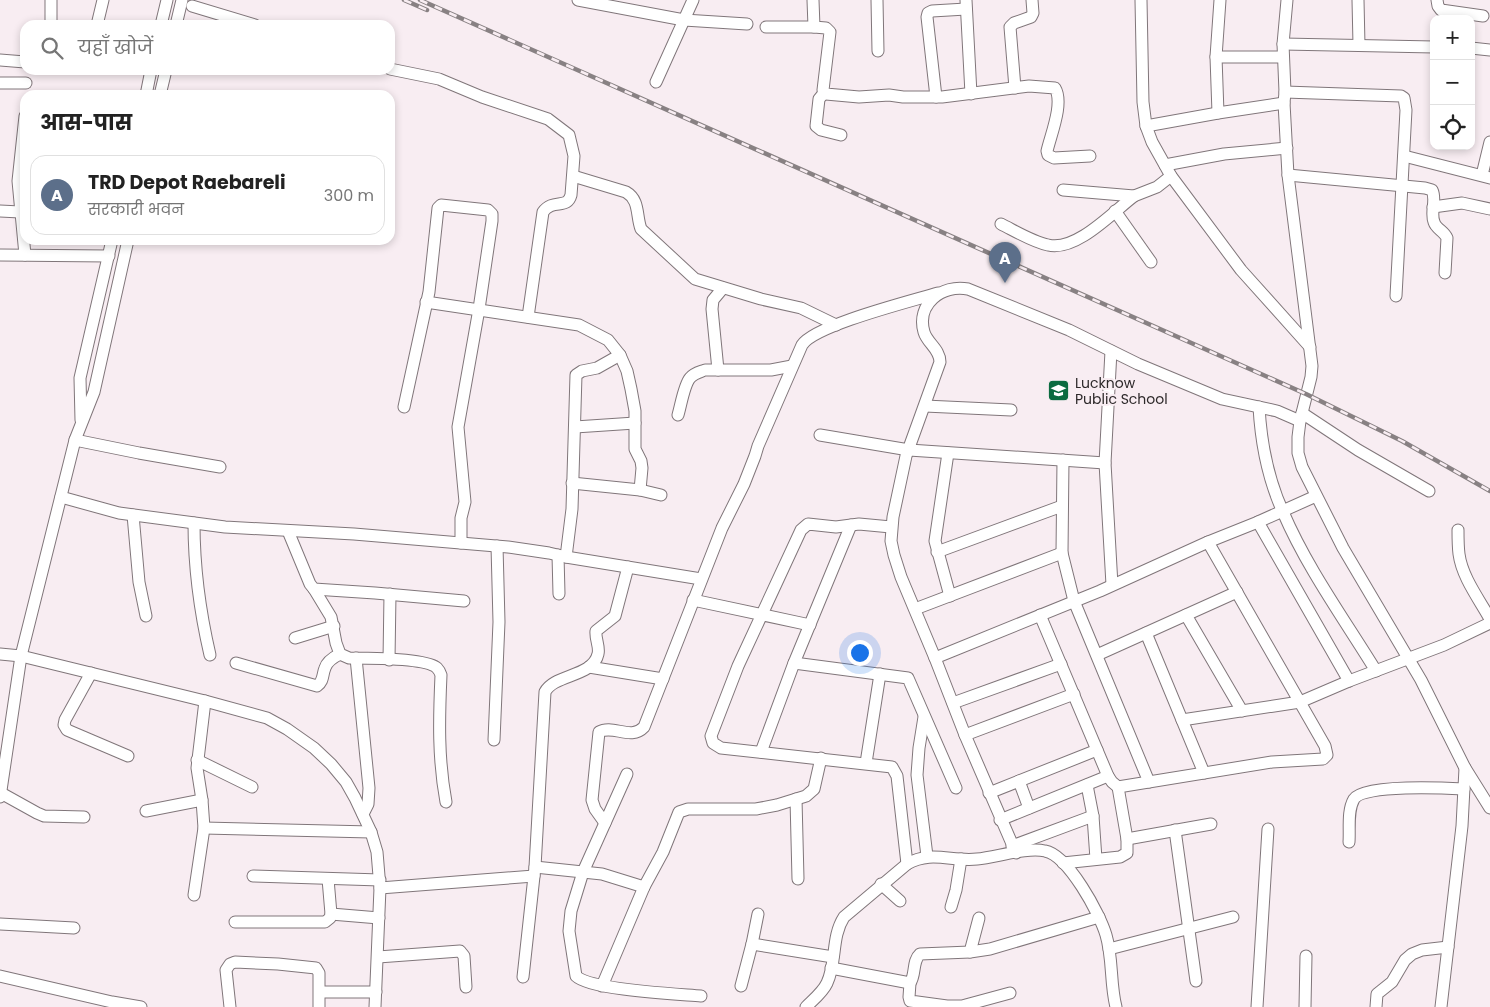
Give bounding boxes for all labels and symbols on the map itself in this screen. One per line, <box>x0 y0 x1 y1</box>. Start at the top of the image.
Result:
pin: A <box>989 242 1021 283</box>
place label: Lucknow Public School <box>1075 373 1168 409</box>
school or university icon: Lucknow Public School <box>1047 379 1071 403</box>
your location <box>847 640 873 666</box>

